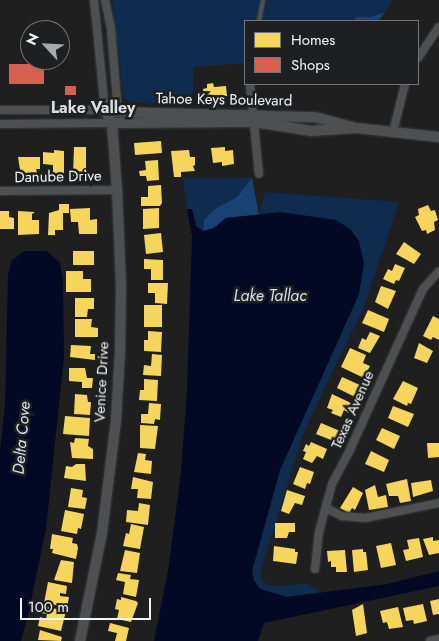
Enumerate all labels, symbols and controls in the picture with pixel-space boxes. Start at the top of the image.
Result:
north arrow [20,20,70,70]
legend [244,20,419,85]
text: Homes [291,29,335,51]
text: N [21,30,44,48]
text: Shops [291,54,330,76]
street label: Tahoe Keys Boulevard [156,90,292,110]
district label: Lake Valley [51,98,135,118]
street label: Danube Drive [14,167,102,187]
water label: Lake Tallac [233,286,307,306]
street label: Venice Drive [91,341,113,423]
street label: Texas Avenue [328,368,378,452]
water label: Delta Cove [9,401,35,475]
scale bar [22,588,154,620]
text: 100 m [28,596,69,618]

